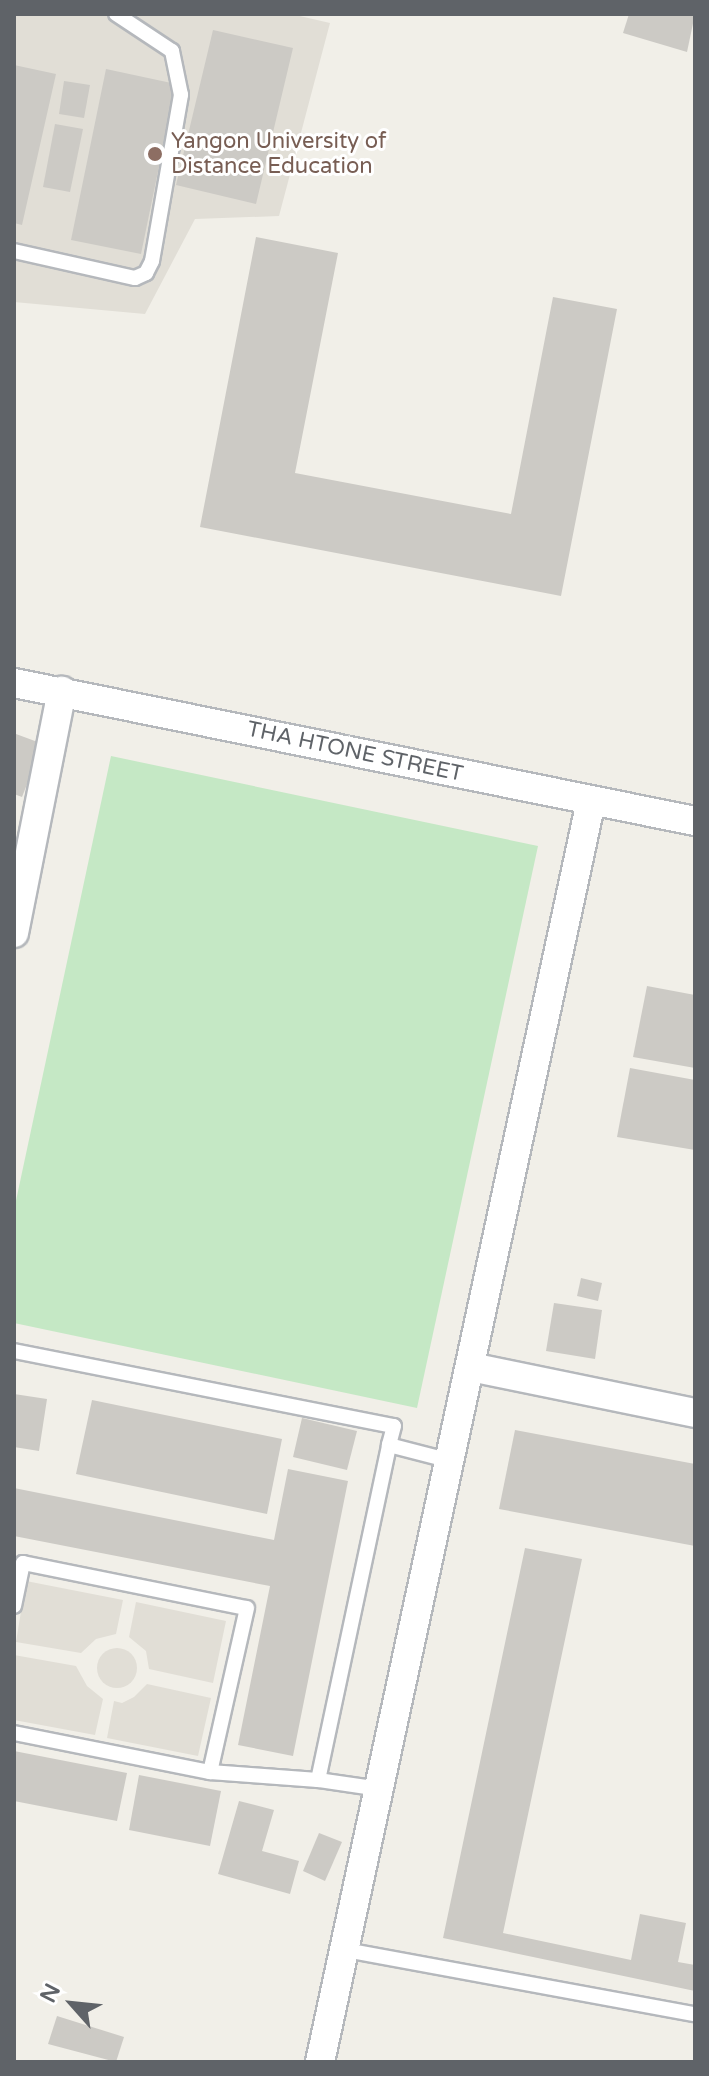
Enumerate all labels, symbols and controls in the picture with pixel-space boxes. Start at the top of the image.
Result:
place label: Yangon University of Distance Education [171,128,386,180]
marker: Yangon University of Distance Education [146,145,164,163]
street label: THA HTONE STREET [245,716,465,788]
north arrow [32,1964,112,2044]
text: N [35,1979,66,2007]

